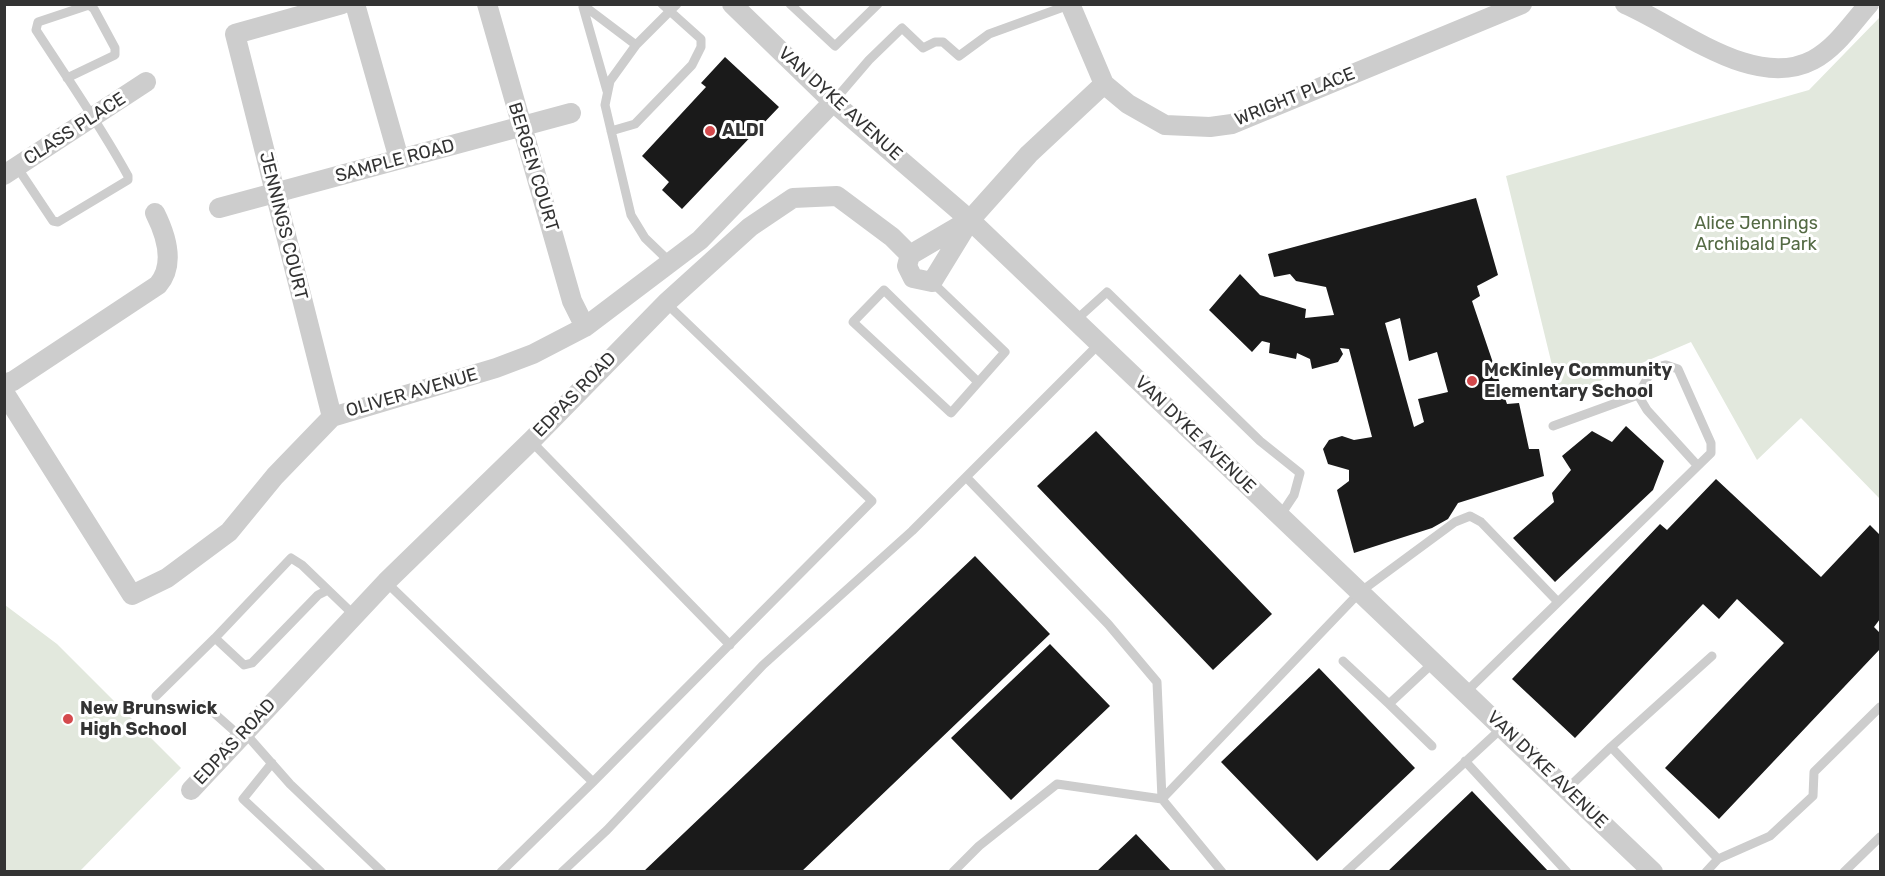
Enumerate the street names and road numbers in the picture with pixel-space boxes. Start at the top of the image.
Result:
street label: VAN DYKE AVENUE [774,43,906,165]
street label: WRIGHT PLACE [1232,63,1358,131]
street label: CLASS PLACE [20,88,130,170]
street label: BERGEN COURT [503,100,563,234]
street label: SAMPLE ROAD [333,135,457,187]
street label: JENNINGS COURT [254,150,312,302]
street label: EDPAS ROAD [529,348,621,442]
street label: OLIVER AVENUE [344,364,480,422]
street label: VAN DYKE AVENUE [1130,372,1260,498]
street label: EDPAS ROAD [190,694,280,790]
street label: VAN DYKE AVENUE [1482,707,1612,833]

